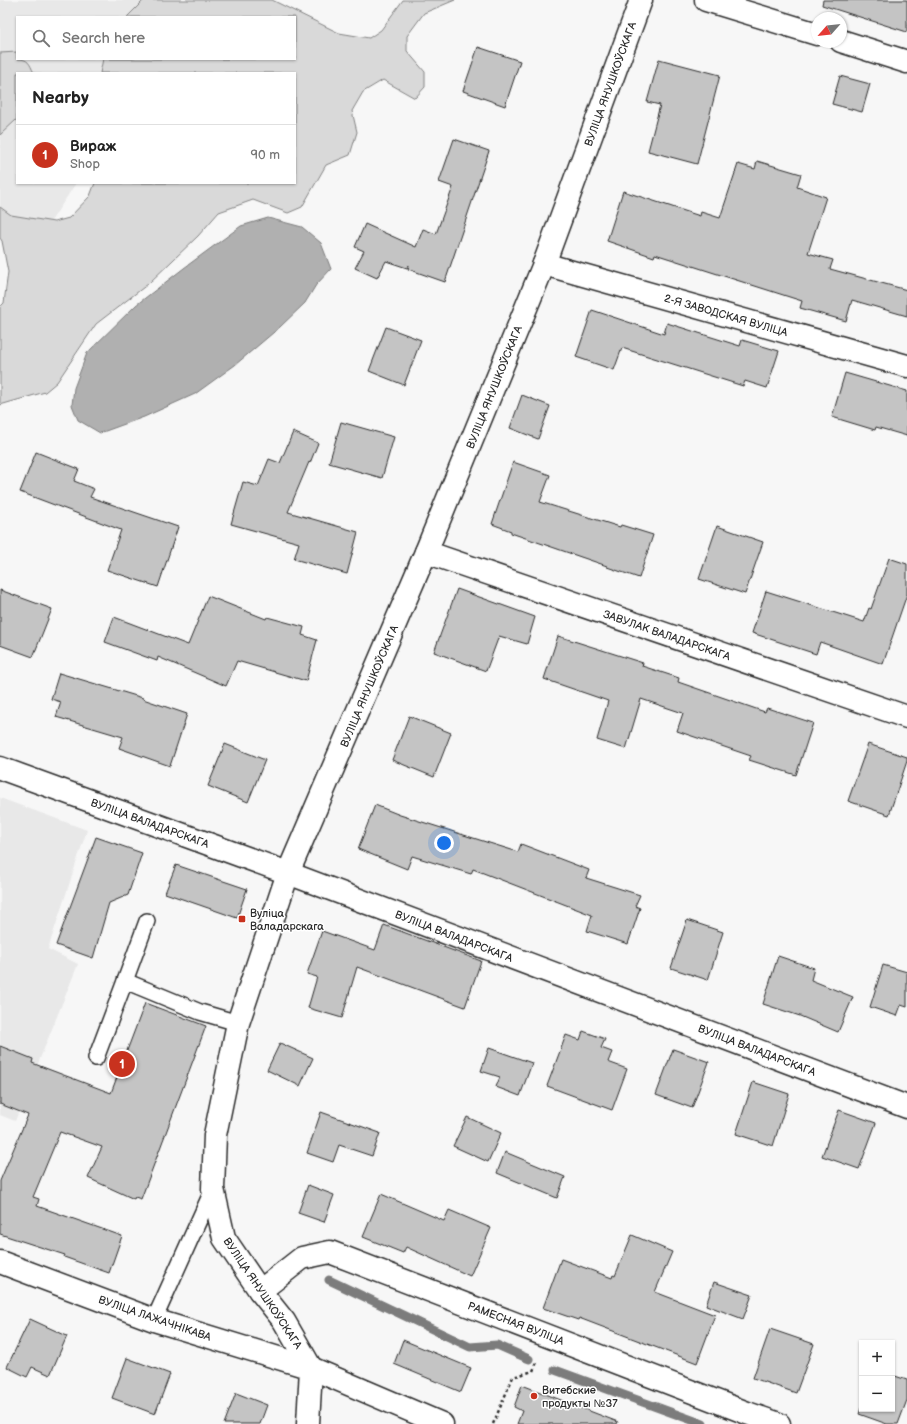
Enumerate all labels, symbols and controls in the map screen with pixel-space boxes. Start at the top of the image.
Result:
north arrow [811,12,847,48]
search box [16,16,296,60]
street label: ВУЛІЦА ЯНУШКОЎСКАГА [582,20,639,148]
icon: search [30,27,52,49]
text: Search here [62,29,145,48]
text: Nearby [32,88,89,108]
text: Вираж [70,137,116,156]
text: 1 [42,147,48,163]
text: 90 m [251,147,280,163]
text: Shop [70,156,100,172]
street label: 2-Я ЗАВОДСКАЯ ВУЛІЦА [663,292,789,339]
street label: ВУЛІЦА ЯНУШКОЎСКАГА [464,324,525,451]
street label: ЗАВУЛАК ВАЛАДАРСКАГА [602,608,732,663]
street label: ВУЛІЦА ЯНУШКОЎСКАГА [338,623,401,749]
street label: ВУЛІЦА ВАЛАДАРСКАГА [89,796,211,851]
your location [434,833,454,853]
place label: Вуліца Валадарскага [250,907,324,933]
street label: ВУЛІЦА ВАЛАДАРСКАГА [393,908,515,965]
marker: Вуліца Валадарскага [237,914,247,924]
street label: ВУЛІЦА ВАЛАДАРСКАГА [696,1022,818,1079]
pin: 1 [109,1049,135,1079]
street label: ВУЛІЦА ЯНУШКОЎСКАГА [220,1235,305,1352]
street label: ВУЛІЦА ЛАЖАЧНІКАВА [97,1293,213,1344]
street label: РАМЕСНАЯ ВУЛІЦА [466,1299,566,1348]
map controls [859,1340,895,1412]
button: + [859,1340,895,1376]
button: − [859,1376,895,1412]
place label: Витебские продукты №37 [542,1384,618,1410]
marker: Витебские продукты №37 [529,1391,539,1401]

